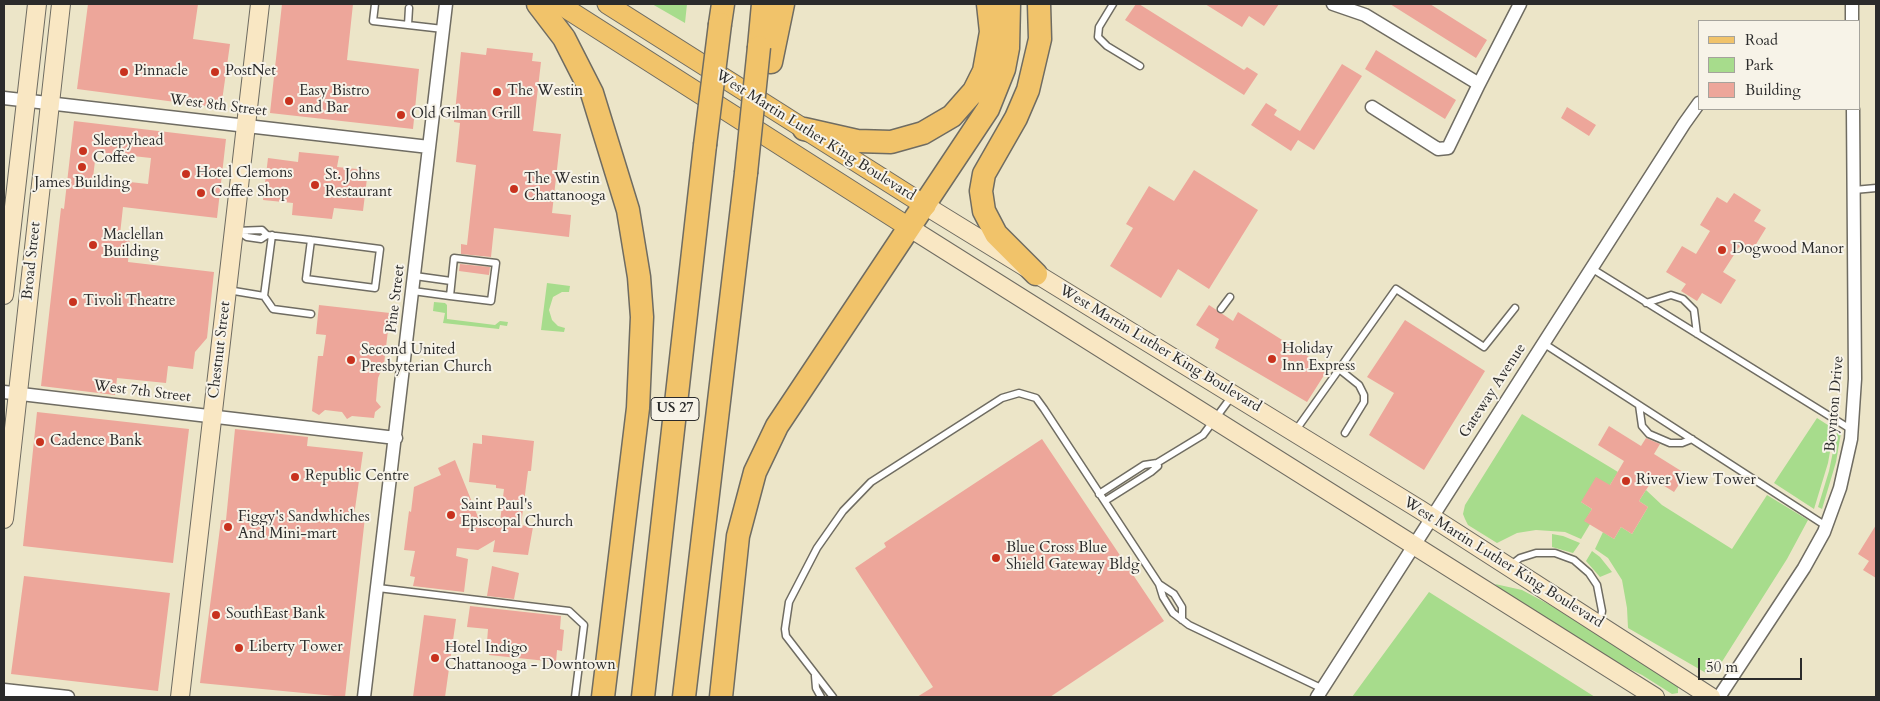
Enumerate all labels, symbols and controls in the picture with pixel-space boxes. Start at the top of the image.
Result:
legend [1698,20,1860,110]
text: Road [1745,30,1778,50]
text: Park [1745,55,1774,75]
place label: Pinnacle [134,63,188,81]
place label: PostNet [225,63,276,81]
marker: Pinnacle [118,66,130,78]
marker: PostNet [209,66,221,78]
street label: West Martin Luther King Boulevard [712,67,918,205]
text: Building [1745,80,1801,100]
place label: Easy Bistro and Bar [299,83,369,118]
place label: The Westin [507,83,583,101]
marker: The Westin [491,86,503,98]
street label: West 8th Street [168,91,268,121]
marker: Easy Bistro and Bar [283,95,295,107]
place label: Old Gilman Grill [411,106,521,124]
marker: Old Gilman Grill [395,109,407,121]
place label: Sleepyhead Coffee [93,133,163,168]
marker: Sleepyhead Coffee [77,145,89,157]
marker: James Building [76,161,88,173]
place label: Hotel Clemons [196,165,292,183]
place label: St. Johns Restaurant [325,167,392,202]
marker: Hotel Clemons [180,168,192,180]
place label: The Westin Chattanooga [524,171,606,206]
place label: James Building [34,175,130,193]
marker: St. Johns Restaurant [309,179,321,191]
marker: The Westin Chattanooga [508,183,520,195]
place label: Coffee Shop [211,184,289,202]
marker: Coffee Shop [195,187,207,199]
street label: Broad Street [19,221,45,301]
place label: Maclellan Building [103,227,164,262]
marker: Maclellan Building [87,239,99,251]
place label: Dogwood Manor [1732,241,1844,259]
marker: Dogwood Manor [1716,244,1728,256]
street label: Pine Street [383,264,409,334]
street label: West Martin Luther King Boulevard [1056,281,1264,417]
place label: Tivoli Theatre [83,293,176,311]
marker: Tivoli Theatre [67,296,79,308]
street label: Chestnut Street [205,300,235,400]
street label: Gateway Avenue [1456,340,1530,442]
place label: Holiday Inn Express [1282,341,1355,376]
place label: Second United Presbyterian Church [361,342,492,377]
marker: Holiday Inn Express [1266,353,1278,365]
marker: Second United Presbyterian Church [345,354,357,366]
street label: Boynton Drive [1822,355,1848,453]
street label: West 7th Street [92,377,192,407]
road number: US 27 [651,398,699,420]
place label: Cadence Bank [50,433,142,451]
marker: Cadence Bank [34,436,46,448]
place label: Republic Centre [305,468,409,486]
marker: Republic Centre [289,471,301,483]
place label: River View Tower [1636,472,1756,490]
marker: River View Tower [1620,475,1632,487]
street label: West Martin Luther King Boulevard [1400,494,1606,632]
place label: Saint Paul's Episcopal Church [461,497,573,532]
place label: Figgy's Sandwhiches And Mini-mart [238,509,370,544]
marker: Saint Paul's Episcopal Church [445,509,457,521]
marker: Figgy's Sandwhiches And Mini-mart [222,521,234,533]
place label: Blue Cross Blue Shield Gateway Bldg [1006,540,1139,575]
marker: Blue Cross Blue Shield Gateway Bldg [990,552,1002,564]
place label: SouthEast Bank [226,606,326,624]
marker: SouthEast Bank [210,609,222,621]
place label: Liberty Tower [249,639,343,657]
place label: Hotel Indigo Chattanooga - Downtown [445,640,616,675]
marker: Liberty Tower [233,642,245,654]
scale bar [1700,648,1804,680]
marker: Hotel Indigo Chattanooga - Downtown [429,652,441,664]
text: 50 m [1706,657,1738,677]

